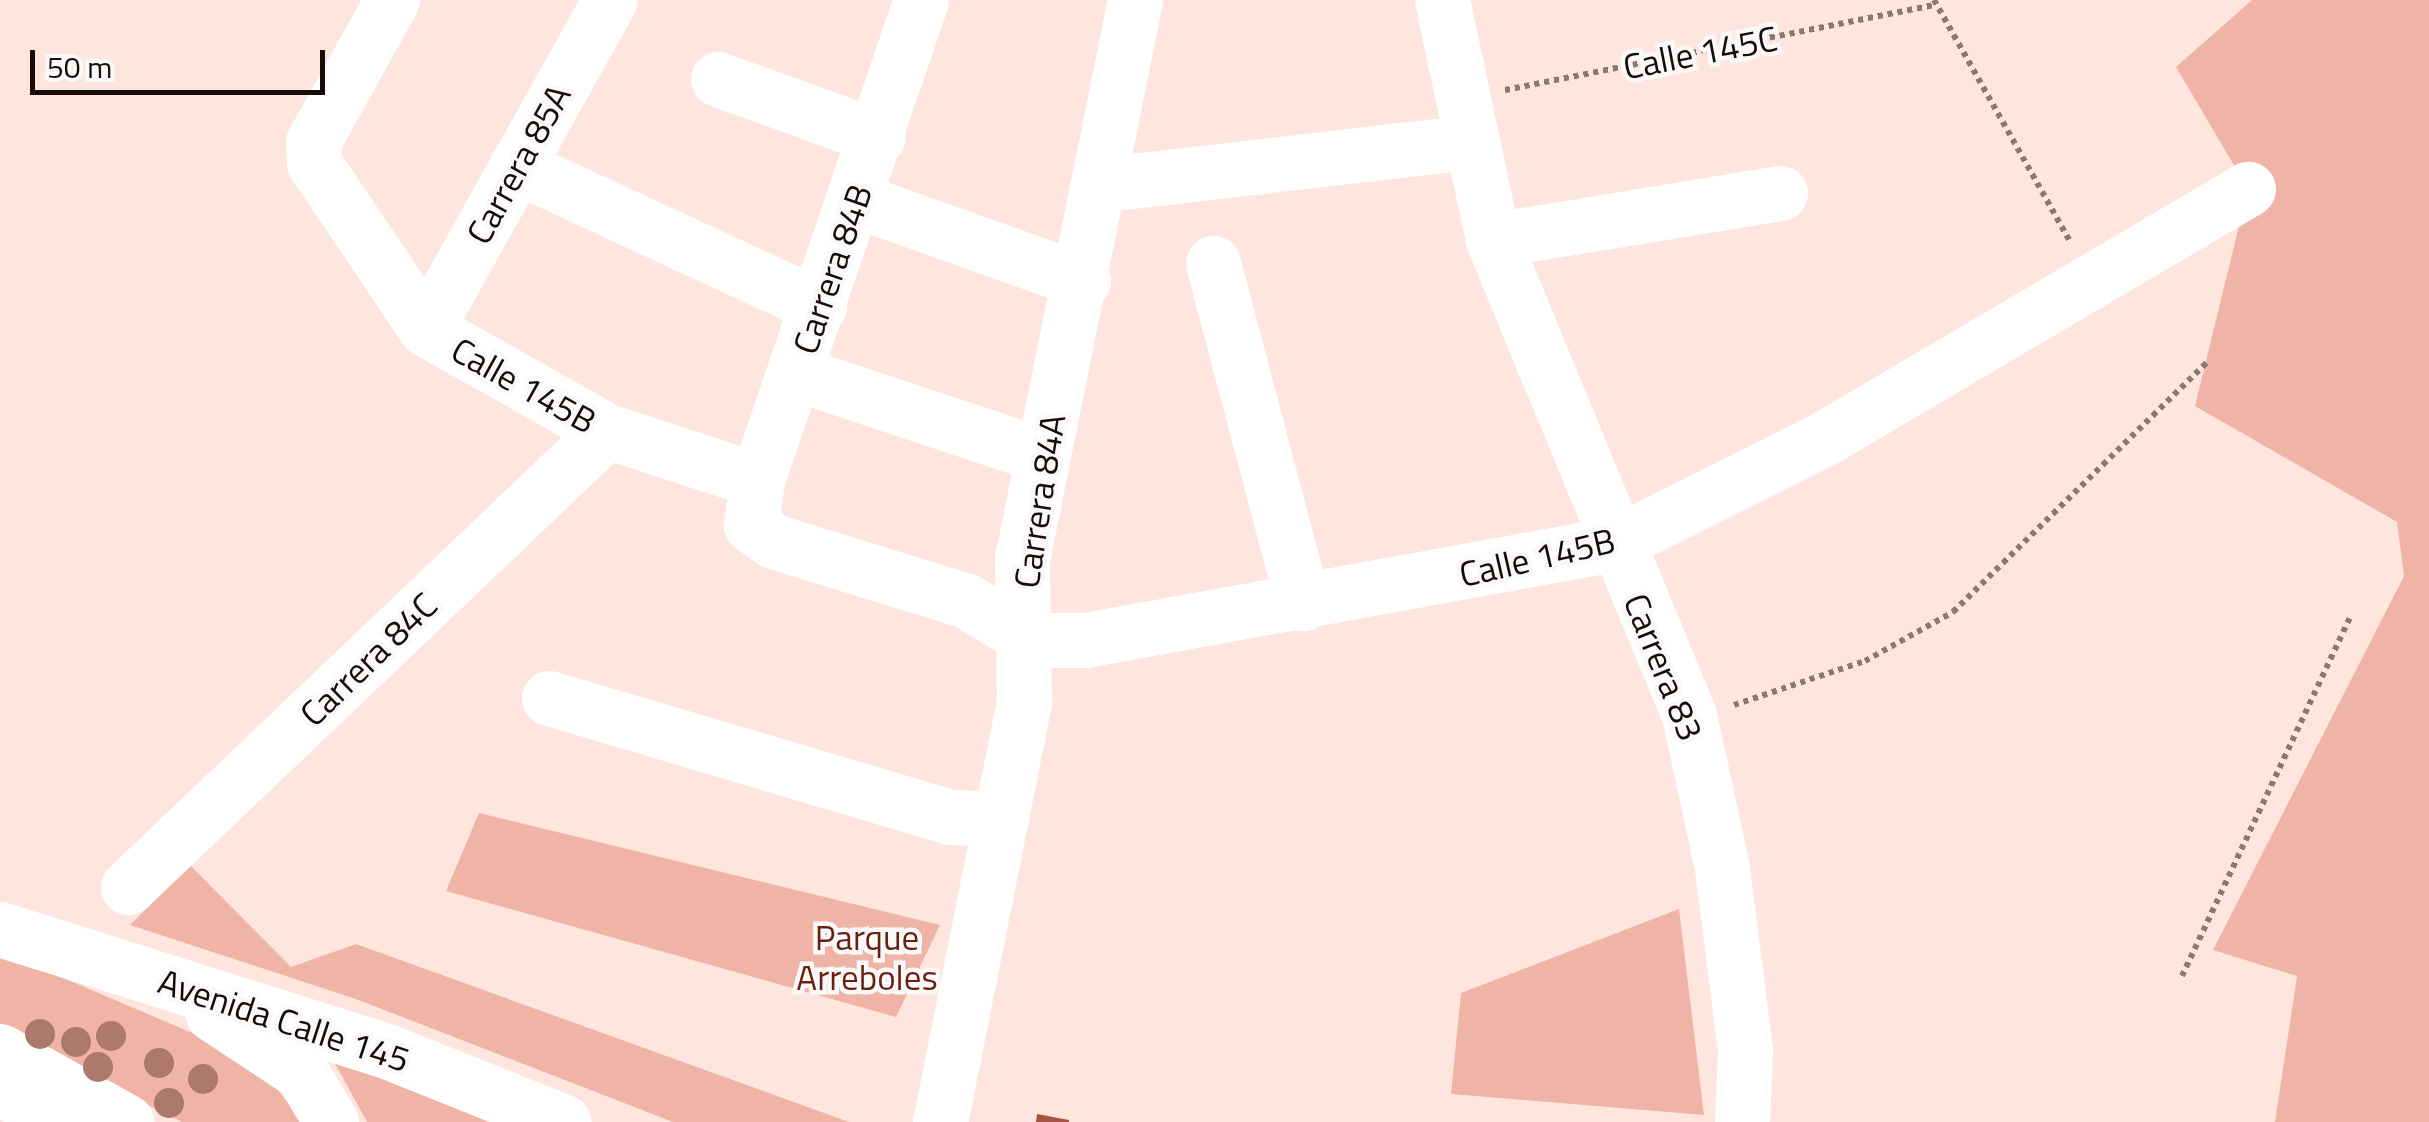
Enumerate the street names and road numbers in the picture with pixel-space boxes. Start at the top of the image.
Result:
street label: Calle 145C [1619,17,1781,87]
street label: Carrera 85A [457,77,579,251]
street label: Carrera 84B [783,179,881,359]
street label: Calle 145B [445,328,603,442]
street label: Carrera 84A [1005,411,1073,591]
street label: Calle 145B [1455,519,1619,595]
street label: Carrera 84C [291,584,445,734]
street label: Carrera 83 [1616,587,1712,747]
street label: Avenida Calle 145 [153,960,415,1080]

